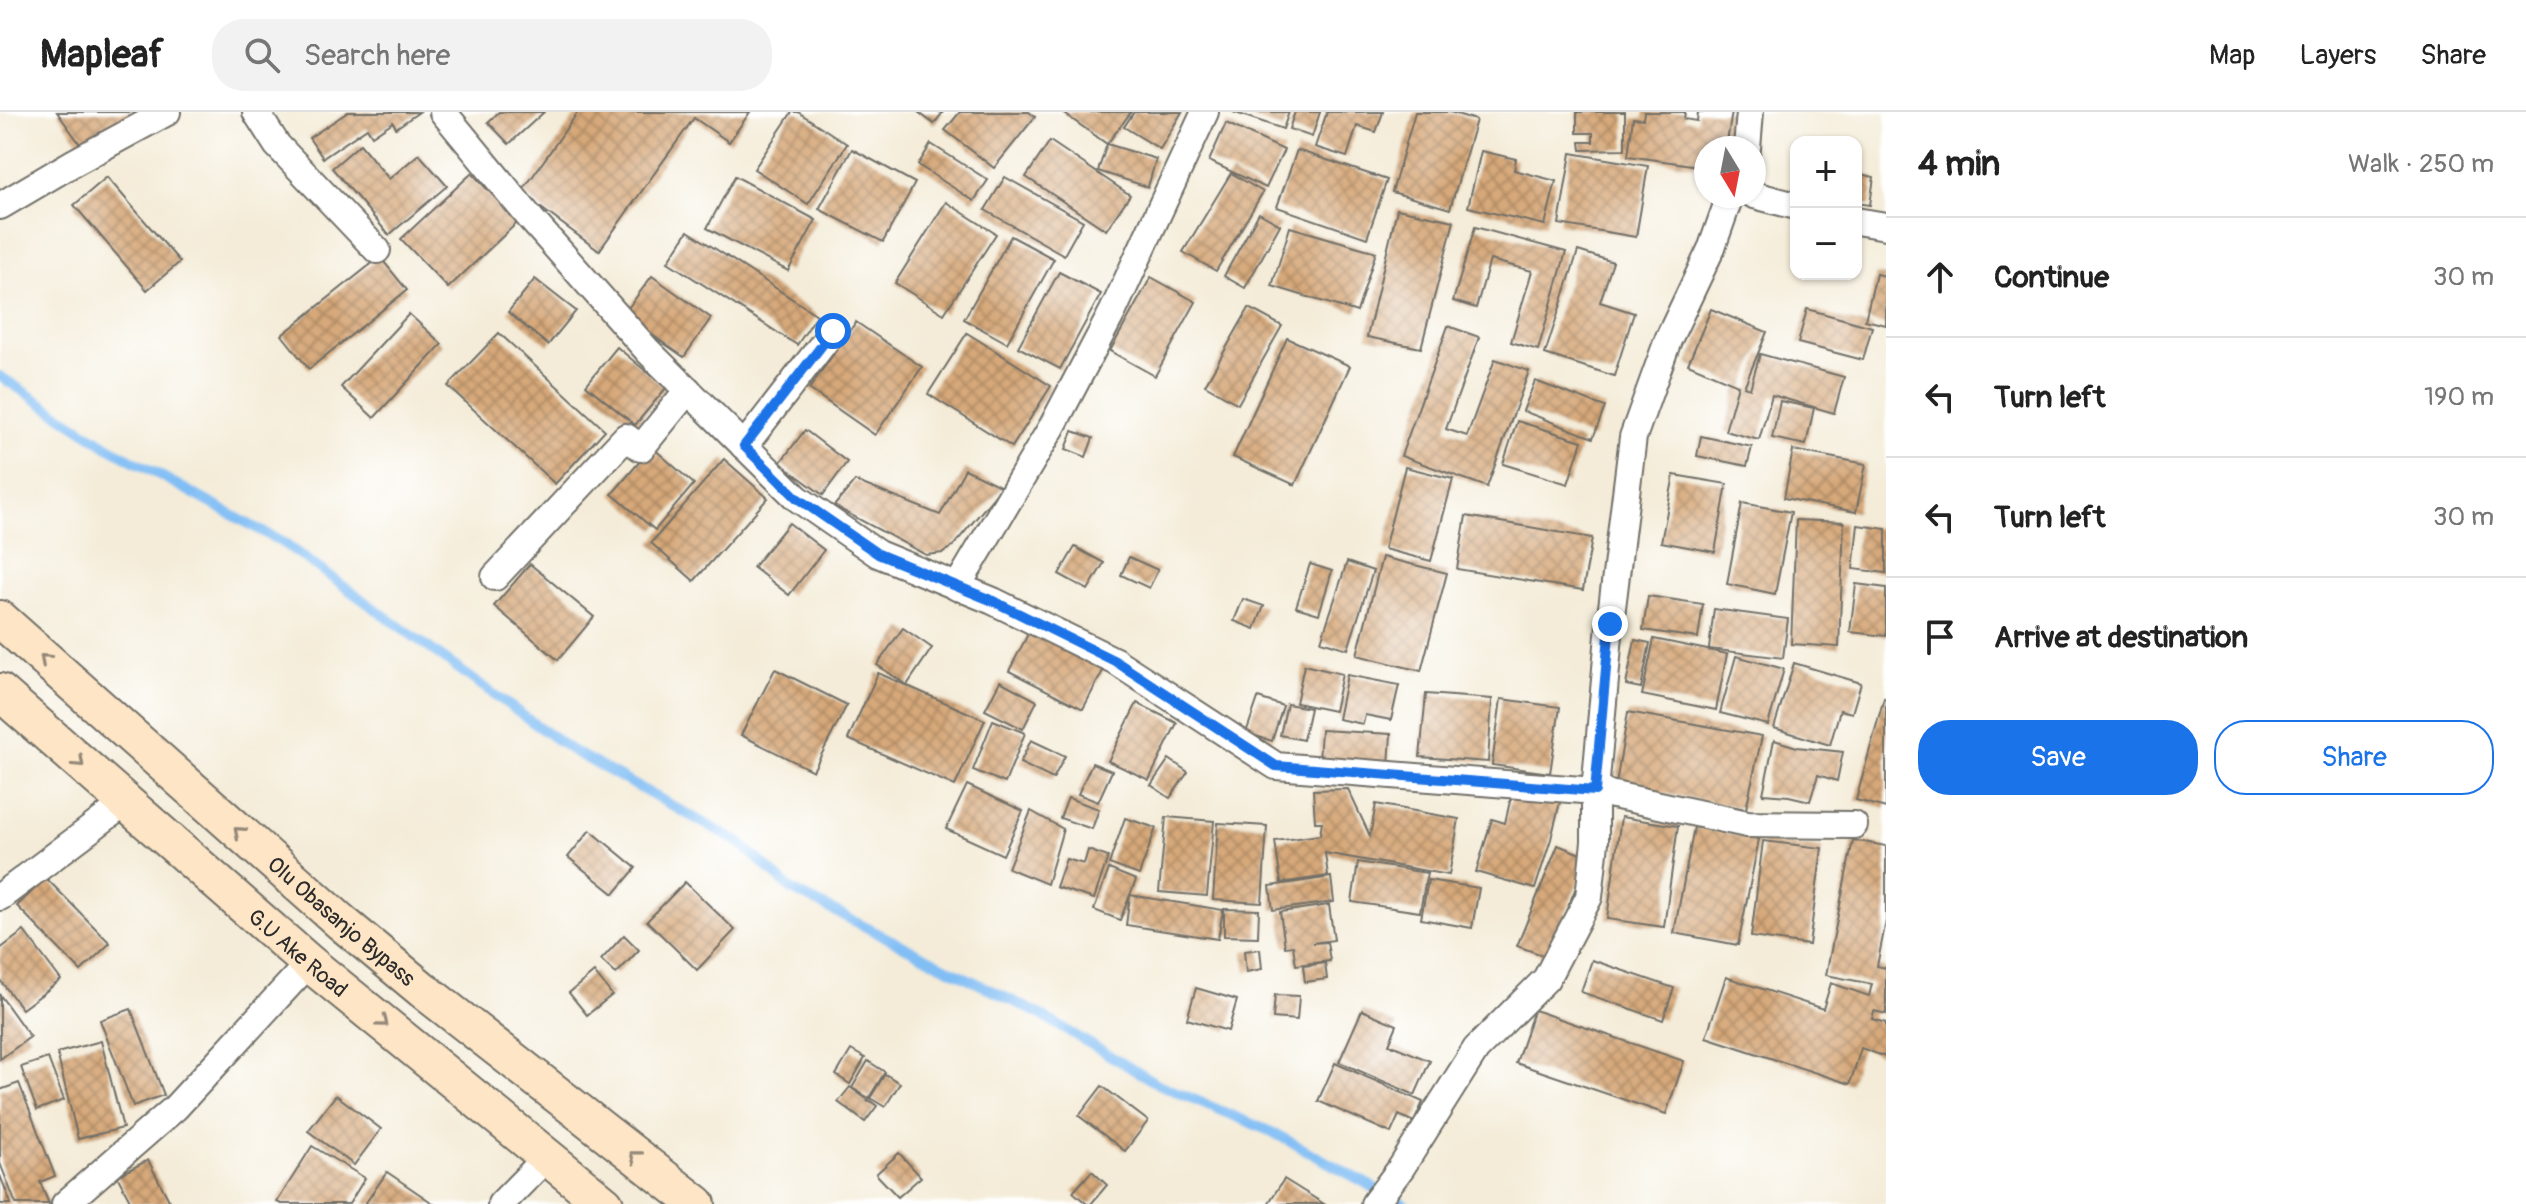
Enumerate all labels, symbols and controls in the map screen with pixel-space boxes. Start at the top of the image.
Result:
search box [212,19,772,91]
text: Mapleaf [40,31,164,79]
icon: search [240,33,284,77]
text: Search here [304,37,450,74]
text: Map [2209,38,2255,73]
text: Layers [2299,38,2376,73]
text: Share [2420,38,2486,73]
north arrow [1694,136,1766,208]
map controls [1790,136,1862,280]
button: + [1790,136,1862,208]
text: 4 min [1918,143,2000,186]
text: Walk · 250 m [2348,148,2494,180]
button: − [1790,208,1862,280]
icon: ahead [1918,255,1962,299]
text: Continue [1994,259,2109,296]
text: 30 m [2433,261,2494,293]
route start [815,313,851,349]
icon: left [1918,375,1962,419]
text: Turn left [1994,379,2105,416]
text: 190 m [2424,381,2494,413]
icon: left [1918,495,1962,539]
text: Turn left [1994,499,2105,536]
text: 30 m [2433,501,2494,533]
route end [1592,606,1628,642]
icon: arrive [1918,615,1962,659]
text: Arrive at destination [1994,619,2248,656]
one-way arrow [39,655,54,669]
button: Save [1918,720,2198,795]
button: Share [2214,720,2494,795]
one-way arrow [70,753,85,767]
one-way arrow [233,827,248,842]
street label: Olu Obasanjo Bypass [261,850,421,993]
street label: G.U Ake Road [242,903,353,1004]
one-way arrow [374,1013,389,1027]
one-way arrow [630,1151,644,1166]

